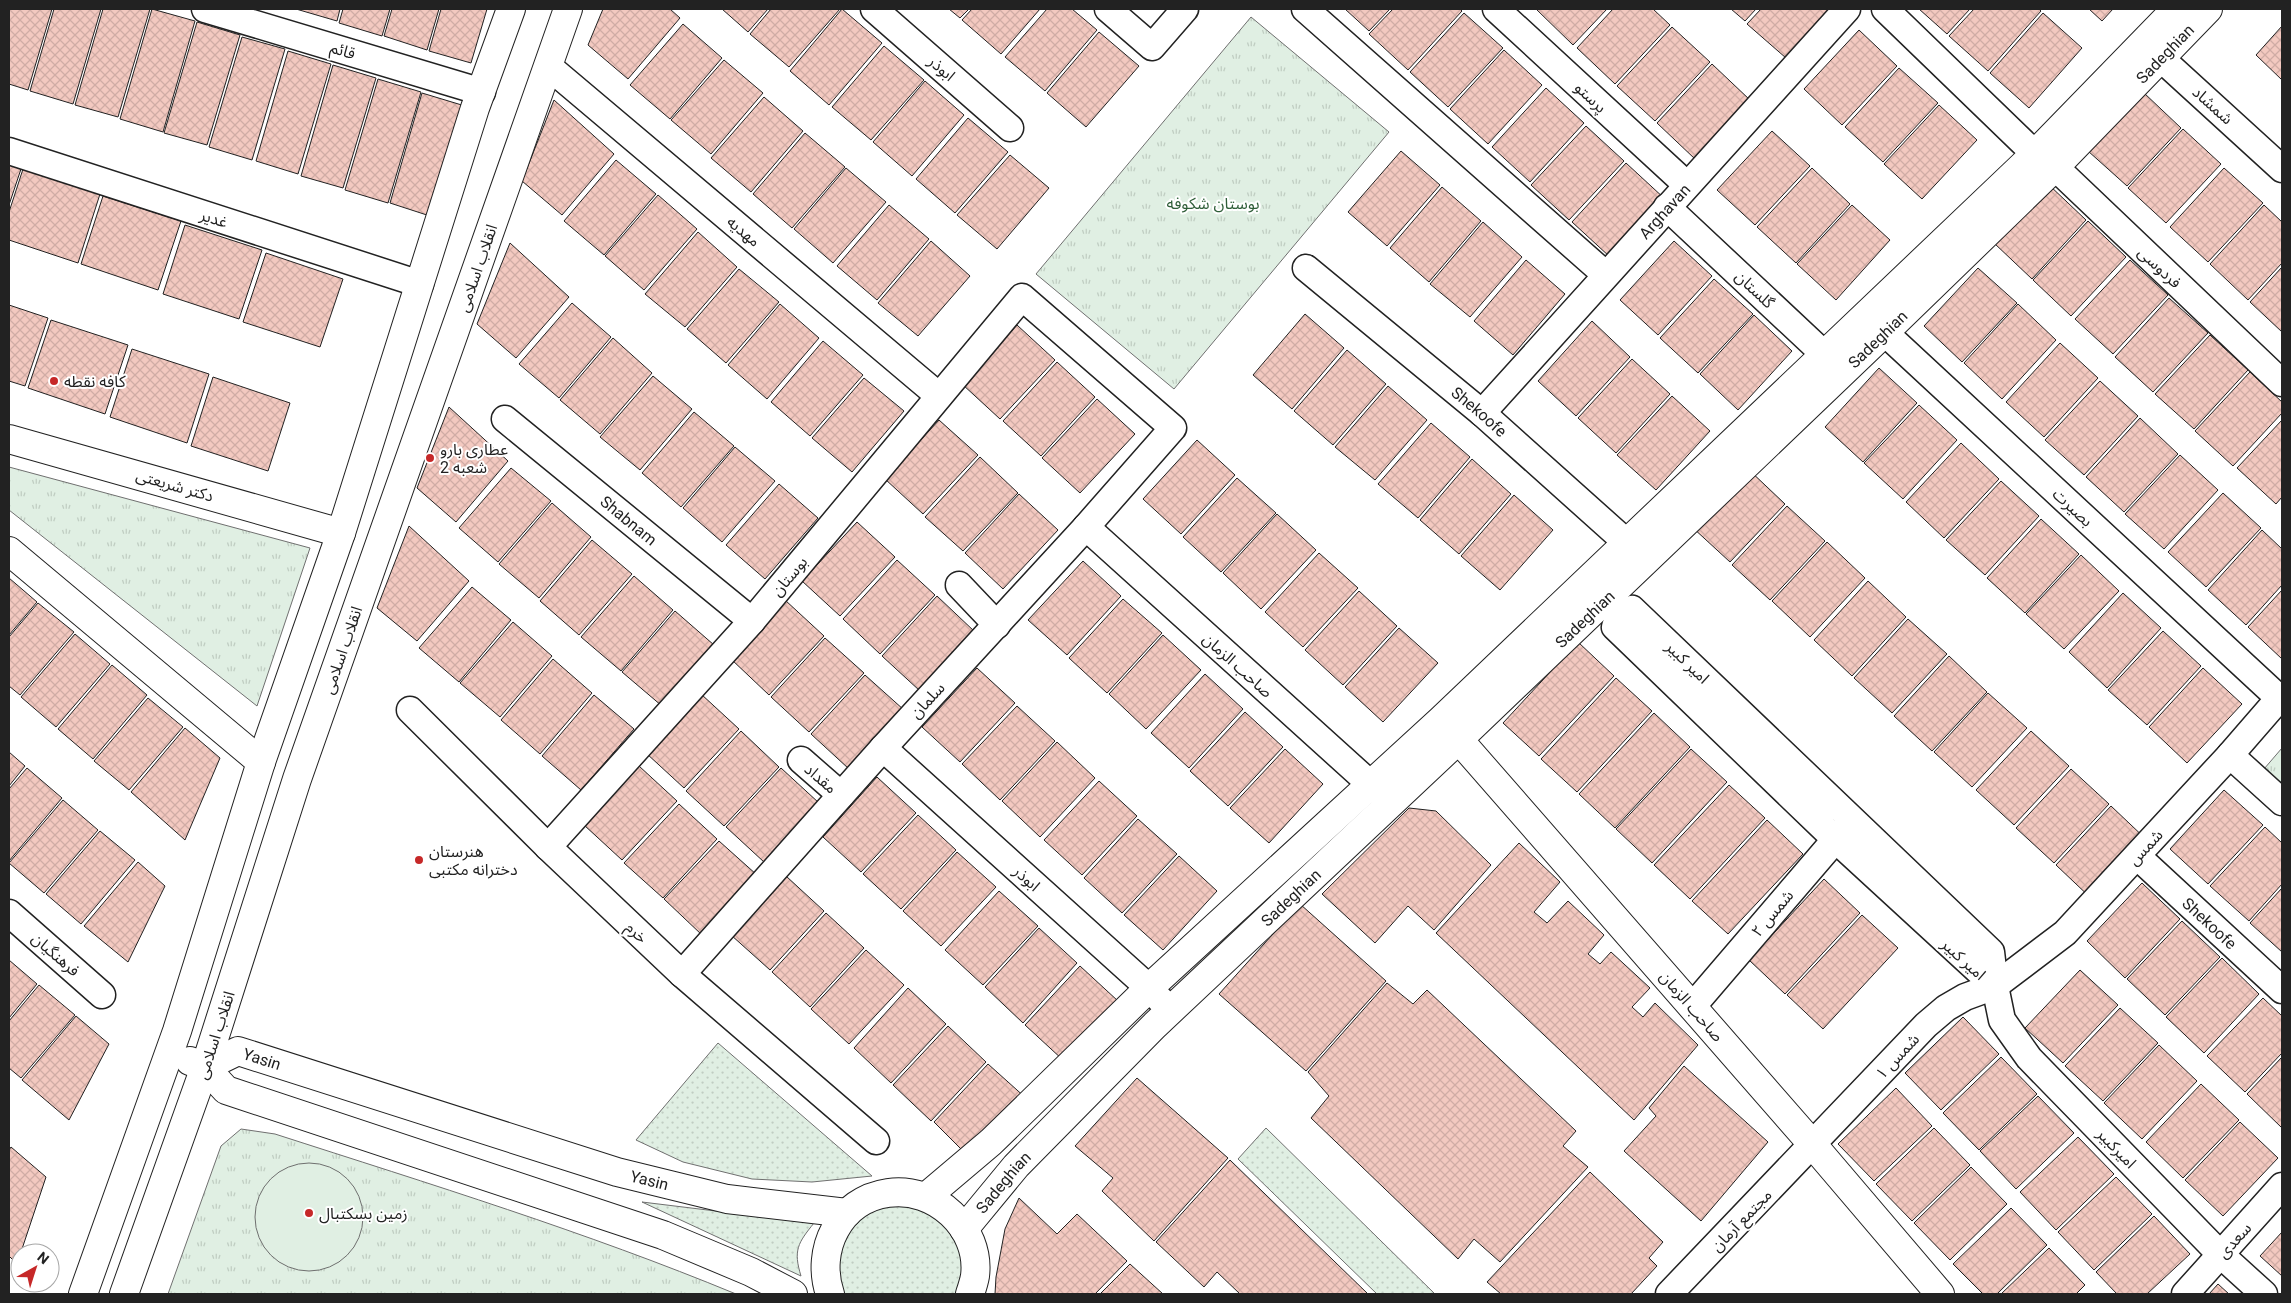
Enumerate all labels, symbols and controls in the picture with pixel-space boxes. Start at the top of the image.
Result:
street label: Sadeghian [2132,20,2198,87]
street label: قائم [327,38,358,66]
street label: ابوذر [924,51,959,85]
street label: پرستو [1570,78,1611,118]
street label: شمشاد [2189,82,2237,128]
street label: Arghavan [1635,180,1694,243]
park label: بوستان شکوفه [1166,194,1260,213]
street label: غدیر [197,205,230,232]
street label: مهدیه [723,212,764,251]
street label: انقلاب اسلامی [454,222,501,315]
street label: فردوسی [2134,243,2185,292]
street label: گلستان [1731,267,1778,312]
street label: Sadeghian [1844,307,1912,372]
place label: کافه نقطه [64,372,126,391]
marker: کافه نقطه [48,375,60,387]
street label: Shekoofe [1447,383,1511,441]
place label: عطاری بارو شعبه 2 [440,440,508,477]
marker: عطاری بارو شعبه 2 [424,452,436,464]
street label: دکتر شریعتی [134,465,216,506]
street label: بصیرت [2049,484,2097,531]
street label: Shabnam [596,492,661,549]
street label: بوستان [767,553,811,600]
street label: Sadeghian [1551,586,1619,652]
street label: انقلاب اسلامی [319,604,366,697]
street label: صاحب الزمان [1199,629,1277,702]
street label: امیر کبیر [1661,636,1713,688]
street label: سلمان [906,678,949,722]
street label: مقداد [801,759,841,797]
street label: شمس [2124,825,2167,869]
place label: هنرستان دخترانه مکتبی [429,842,518,879]
marker: هنرستان دخترانه مکتبی [413,854,425,866]
street label: ابوذر [1009,861,1044,895]
street label: Sadeghian [1257,865,1325,930]
street label: شمس ۲ [1747,886,1797,941]
street label: Shekoofe [2178,894,2240,953]
street label: خرم [620,918,652,949]
street label: فرهنگیان [28,928,84,980]
street label: امیر کبیر [1937,934,1990,984]
street label: صاحب الزمان [1656,967,1728,1046]
street label: انقلاب اسلامی [192,989,239,1082]
street label: شمس ۱ [1872,1030,1923,1083]
street label: Yasin [241,1044,283,1074]
street label: امیرکبیر [2092,1124,2140,1172]
street label: Sadeghian [972,1148,1035,1217]
street label: Yasin [628,1167,670,1194]
street label: مجتمع آرمان [1707,1185,1778,1258]
place label: زمین بسکتبال [319,1204,408,1224]
marker: زمین بسکتبال [303,1207,315,1219]
street label: سعدی [2213,1219,2255,1262]
north arrow [10,1243,60,1293]
text: N [34,1249,52,1267]

